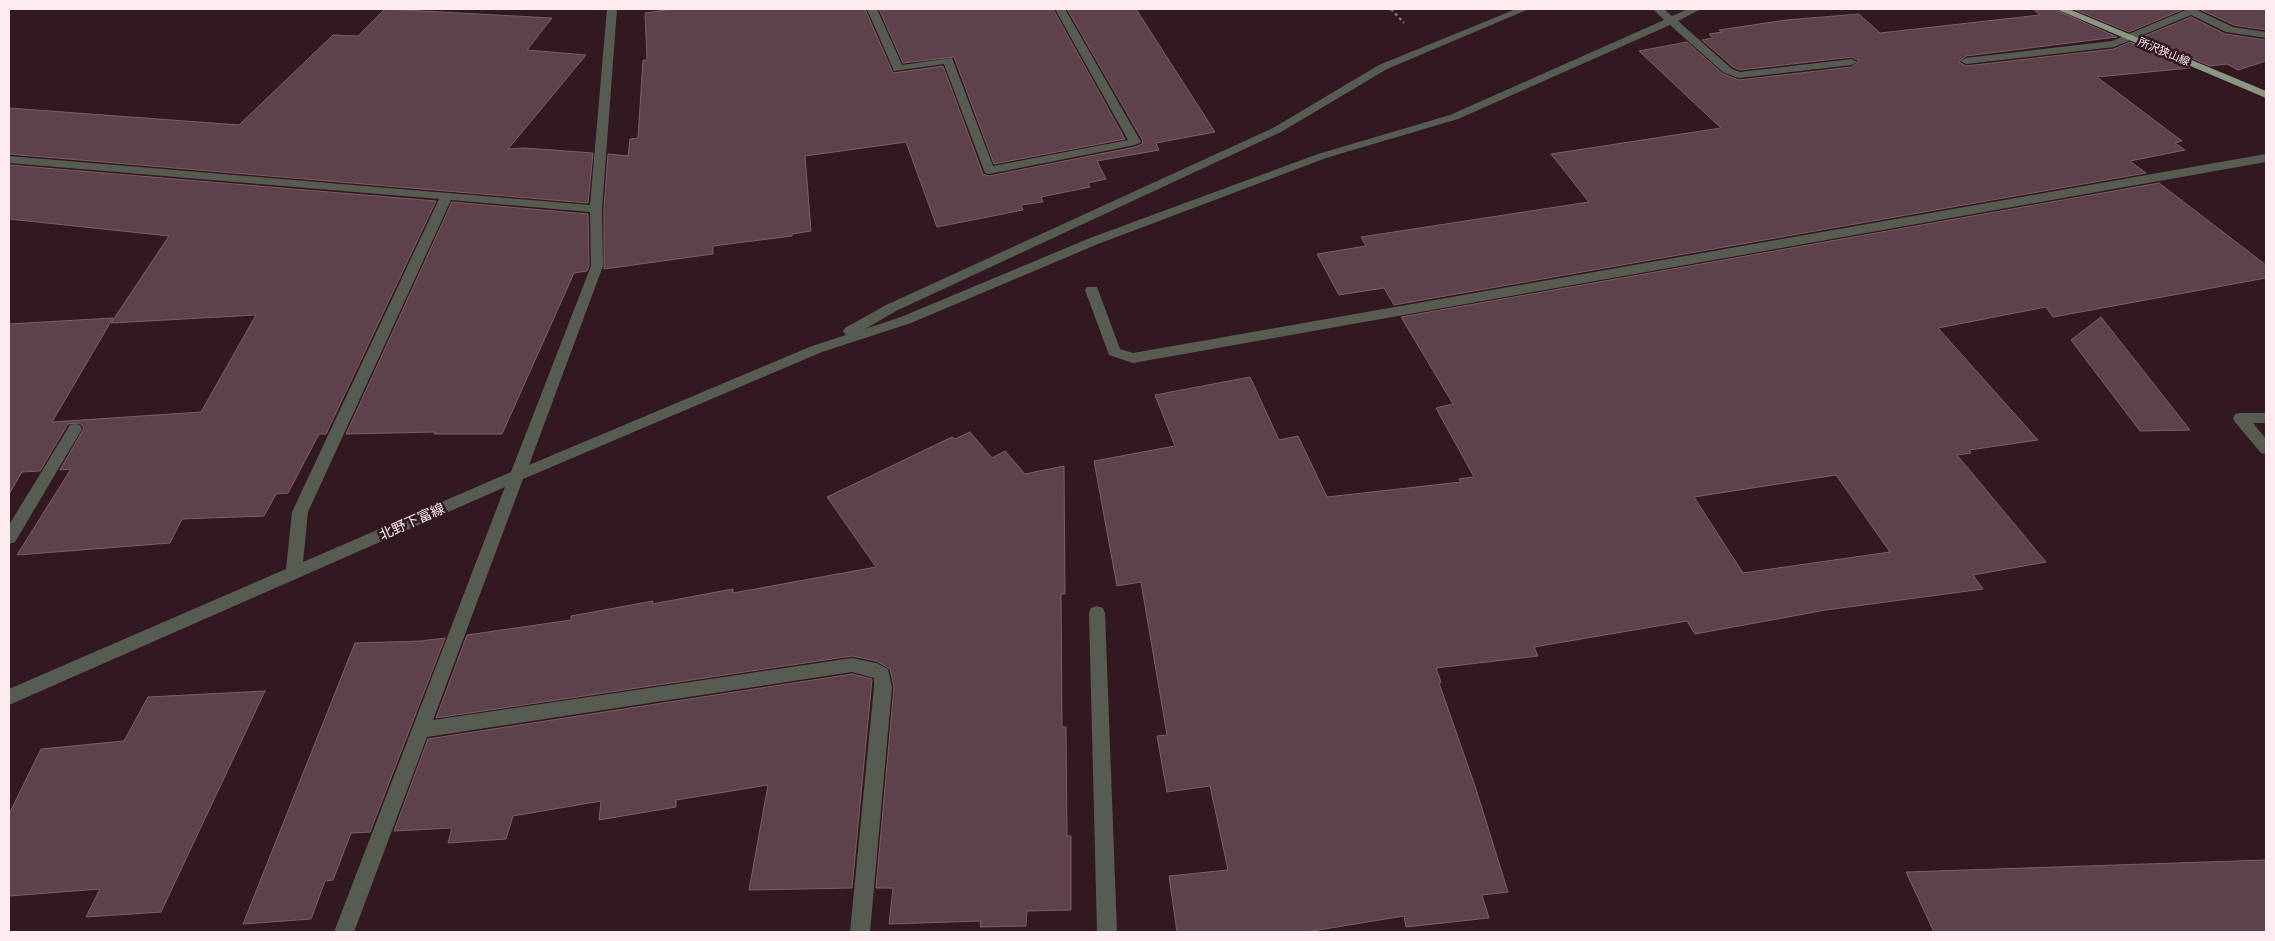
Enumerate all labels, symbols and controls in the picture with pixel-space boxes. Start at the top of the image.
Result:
street label: 所沢狭山線 [2136,35,2192,69]
street label: 北野下富線 [377,500,447,544]

